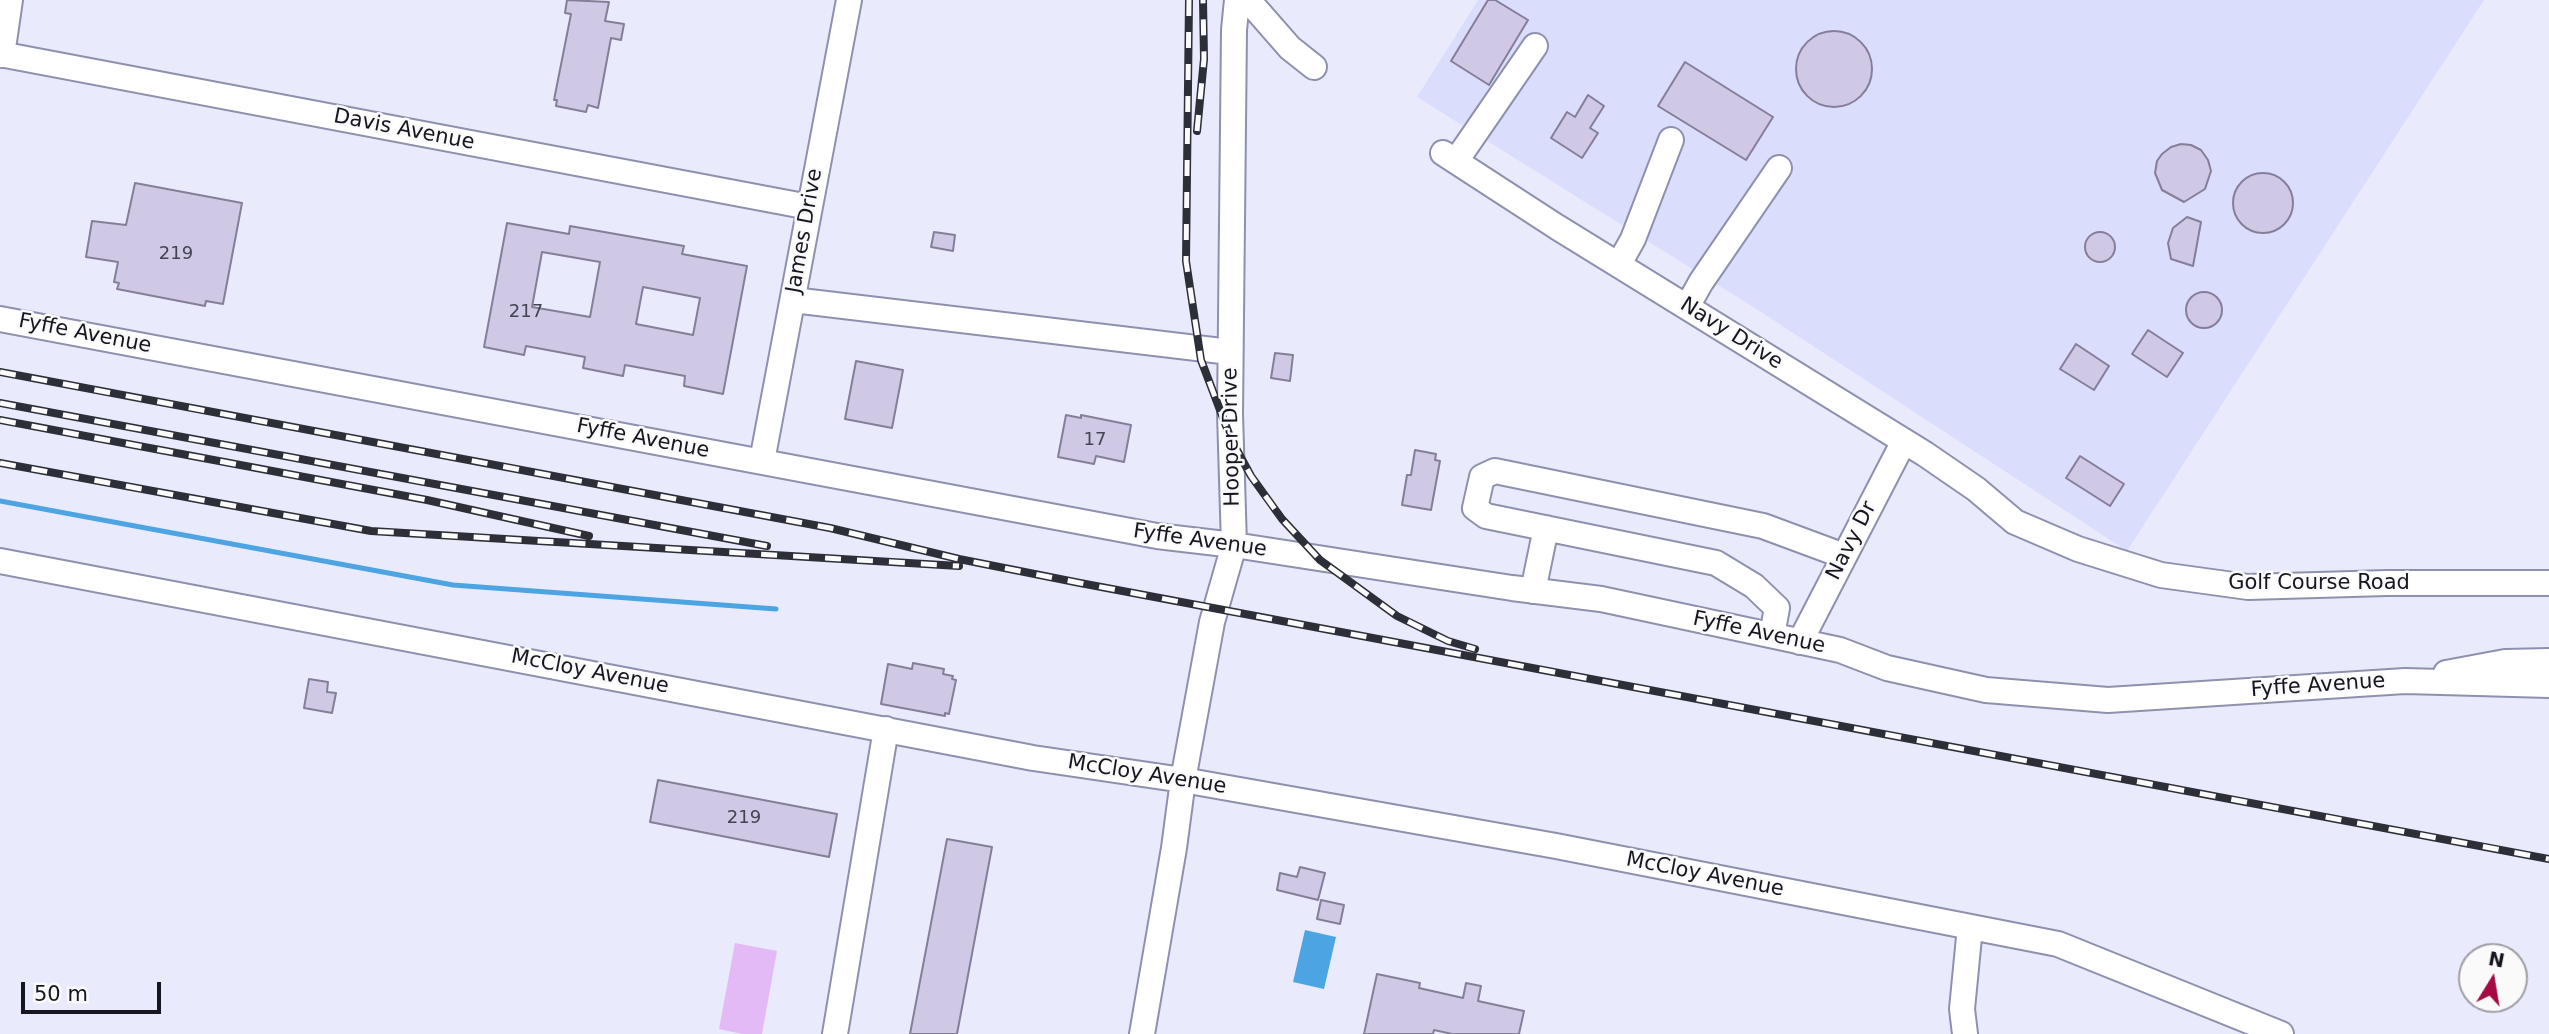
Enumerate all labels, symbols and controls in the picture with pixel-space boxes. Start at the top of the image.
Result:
street label: Davis Avenue [331,104,477,156]
street label: James Drive [782,167,828,295]
house number: 219 [159,243,193,265]
street label: Navy Drive [1675,293,1787,375]
house number: 217 [509,301,543,323]
street label: Fyffe Avenue [17,309,153,359]
street label: Hooper Drive [1218,367,1246,507]
street label: Fyffe Avenue [575,414,711,464]
house number: 17 [1084,429,1106,451]
street label: Navy Dr [1821,497,1883,585]
street label: Fyffe Avenue [1132,519,1268,563]
street label: Golf Course Road [2228,571,2410,597]
street label: Fyffe Avenue [1691,607,1827,659]
street label: McCloy Avenue [509,644,671,700]
street label: Fyffe Avenue [2250,669,2386,703]
street label: McCloy Avenue [1066,750,1228,800]
house number: 219 [727,807,761,829]
street label: McCloy Avenue [1624,847,1786,903]
north arrow [2458,943,2528,1013]
text: N [2487,947,2507,972]
scale bar [24,968,164,1012]
text: 50 m [34,982,88,1006]

